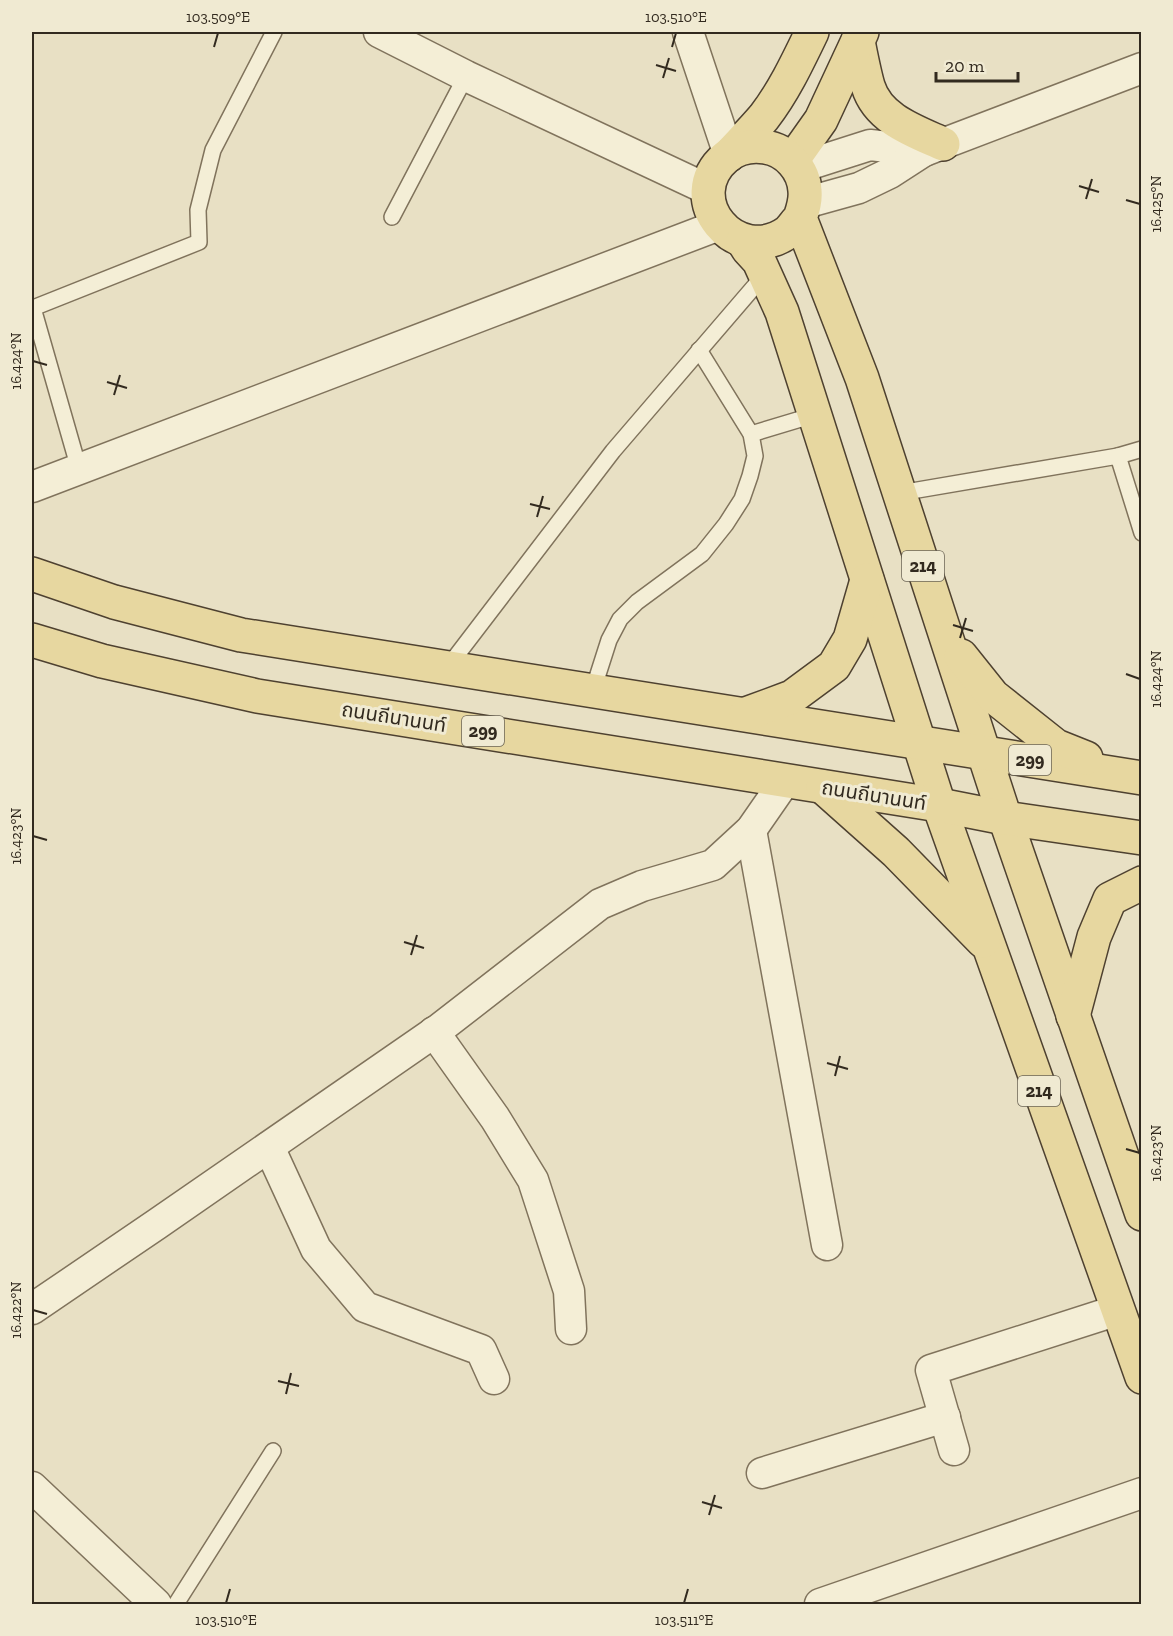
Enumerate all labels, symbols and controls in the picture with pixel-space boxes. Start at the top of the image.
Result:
text: 103.509°E [186,8,250,26]
text: 103.510°E [645,8,707,26]
scale bar [936,45,1018,83]
text: 20 m [945,55,985,77]
text: 16.425°N [1147,175,1165,233]
text: 16.424°N [7,332,25,390]
road number: 214 [902,551,944,581]
text: 16.424°N [1147,650,1165,708]
street label: ถนนถีนานนท์ [340,697,448,737]
road number: 299 [462,716,504,746]
road number: 299 [1009,745,1051,775]
street label: ถนนถีนานนท์ [820,775,928,815]
text: 16.423°N [7,808,25,864]
road number: 214 [1018,1076,1060,1106]
text: 16.423°N [1147,1125,1165,1181]
text: 16.422°N [7,1281,25,1339]
text: 103.510°E [195,1611,257,1629]
text: 103.511°E [655,1611,713,1629]

